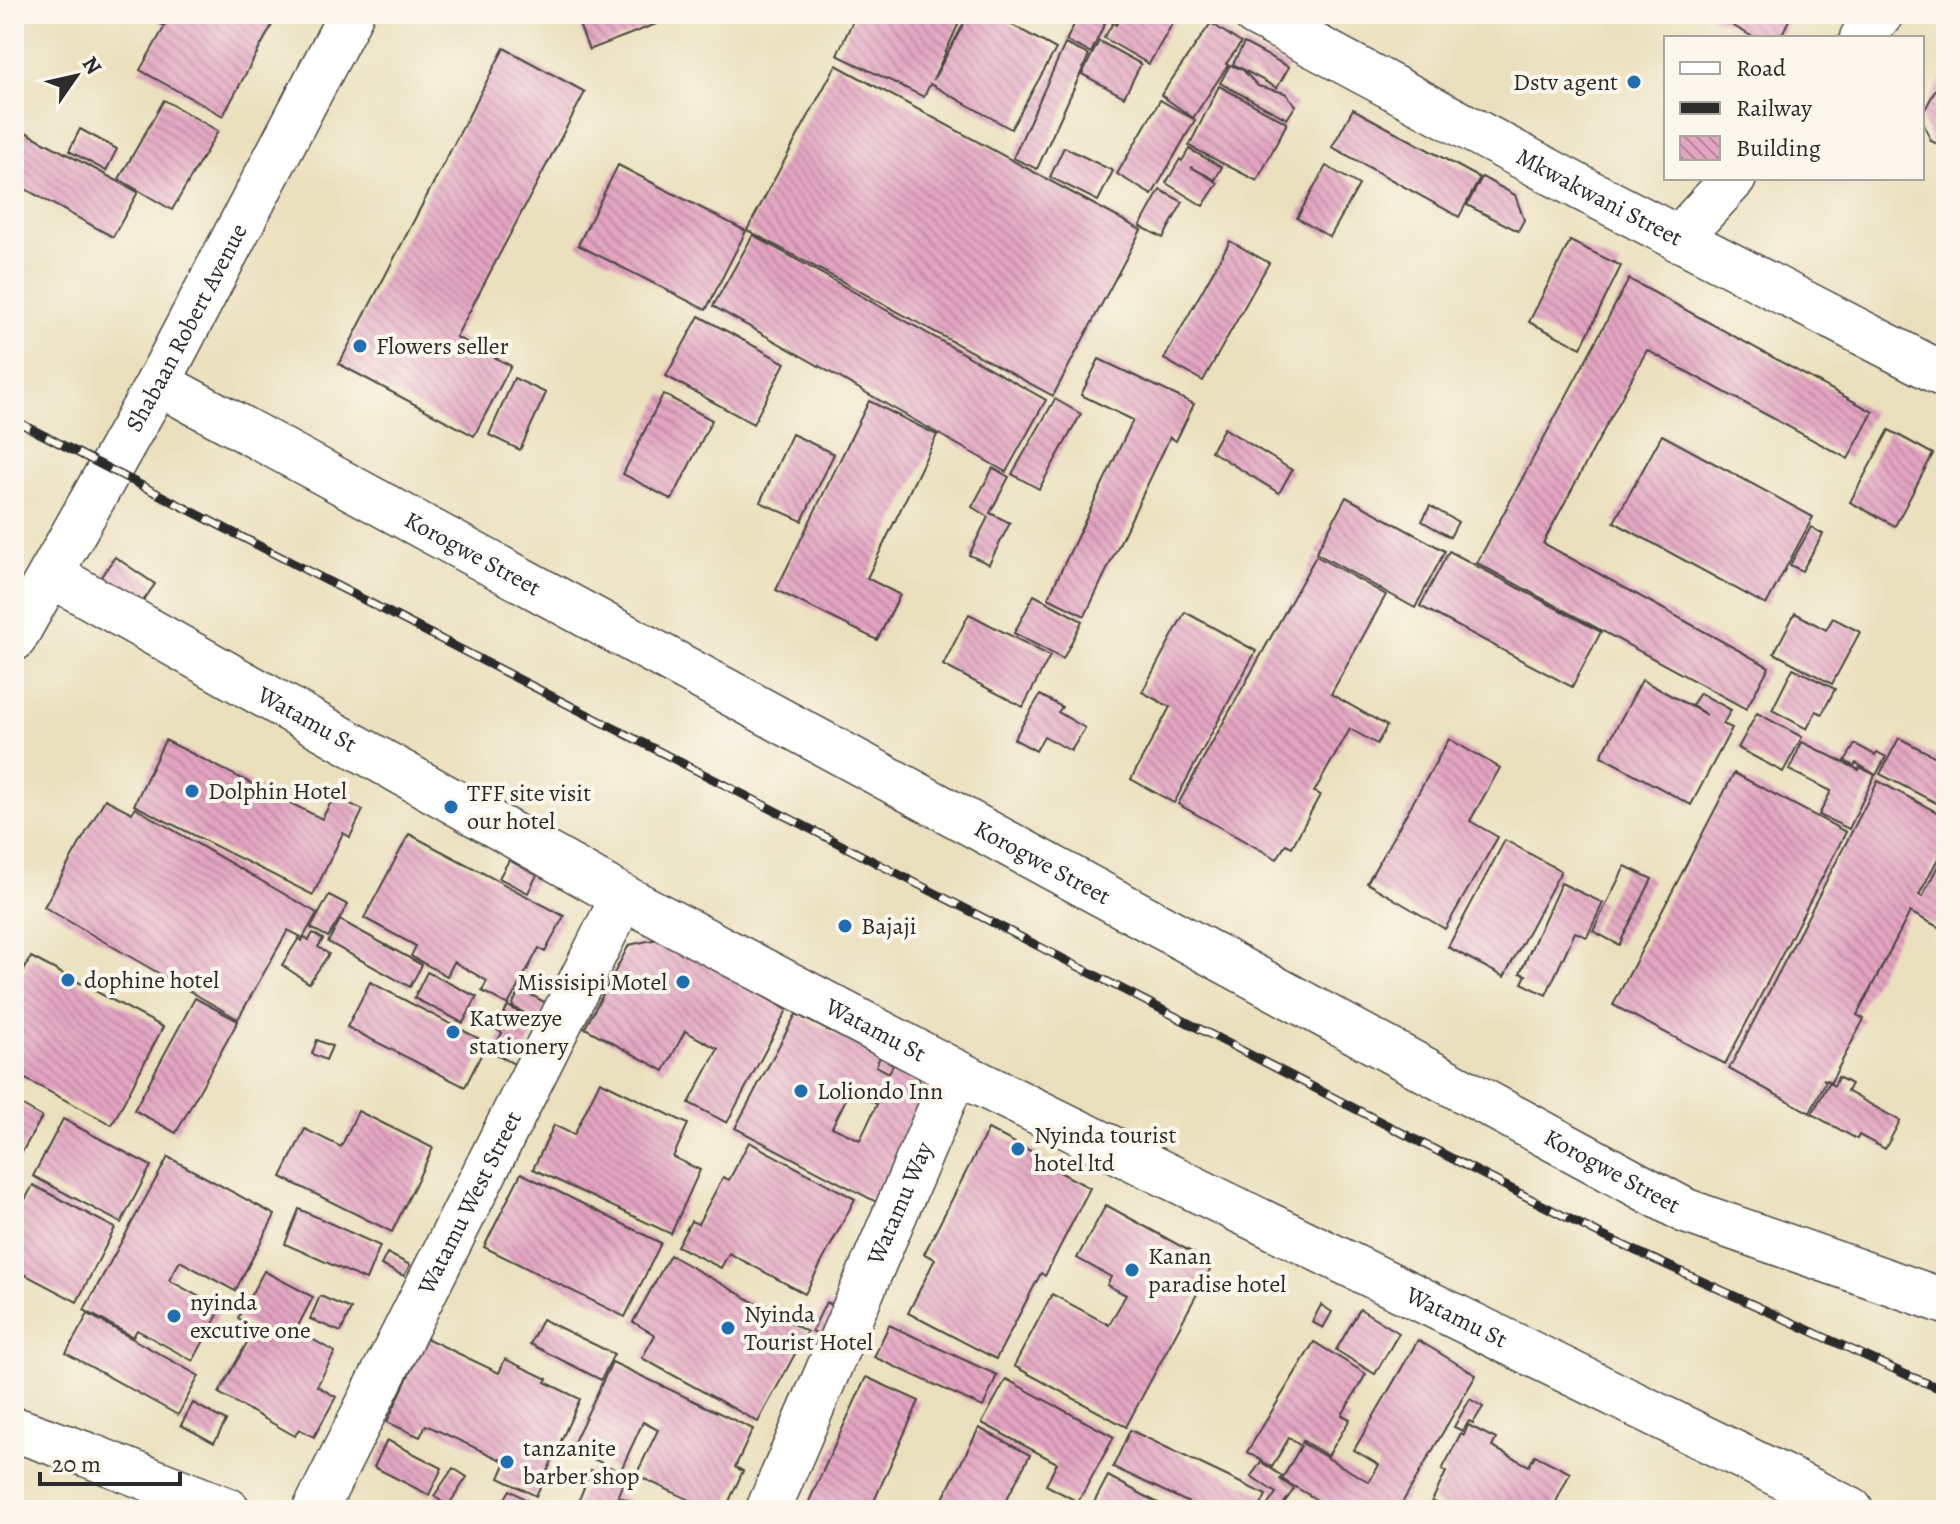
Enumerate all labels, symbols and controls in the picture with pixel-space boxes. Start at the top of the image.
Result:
north arrow [36,36,116,116]
legend [1664,36,1924,180]
text: N [75,50,109,80]
text: Road [1736,52,1786,84]
place label: Dstv agent [1513,66,1618,98]
marker: Dstv agent [1625,73,1643,91]
text: Railway [1736,92,1812,124]
text: Building [1736,132,1821,164]
street label: Mkwakwani Street [1511,140,1688,254]
street label: Shabaan Robert Avenue [118,218,255,437]
place label: Flowers seller [376,330,509,362]
marker: Flowers seller [351,337,369,355]
street label: Korogwe Street [399,504,547,603]
street label: Watamu St [251,678,363,760]
place label: Dolphin Hotel [208,775,347,807]
place label: TFF site visit our hotel [467,777,591,837]
marker: Dolphin Hotel [183,782,201,800]
marker: TFF site visit our hotel [442,798,460,816]
street label: Korogwe Street [969,812,1116,912]
place label: Bajaji [861,910,916,942]
marker: Bajaji [836,917,854,935]
place label: dophine hotel [84,964,219,996]
place label: Missisipi Motel [517,966,667,998]
marker: dophine hotel [59,971,77,989]
marker: Missisipi Motel [674,973,692,991]
street label: Watamu St [819,990,932,1069]
place label: Katwezye stationery [469,1002,569,1062]
marker: Katwezye stationery [444,1023,462,1041]
place label: Loliondo Inn [817,1075,943,1107]
marker: Loliondo Inn [792,1082,810,1100]
street label: Watamu West Street [410,1105,529,1301]
place label: Nyinda tourist hotel ltd [1034,1119,1176,1179]
street label: Korogwe Street [1538,1121,1686,1221]
street label: Watamu Way [859,1137,940,1270]
marker: Nyinda tourist hotel ltd [1009,1140,1027,1158]
place label: Kanan paradise hotel [1148,1240,1286,1300]
marker: Kanan paradise hotel [1123,1261,1141,1279]
street label: Watamu St [1400,1278,1513,1355]
place label: nyinda excutive one [190,1286,311,1346]
place label: Nyinda Tourist Hotel [744,1298,873,1358]
marker: nyinda excutive one [165,1307,183,1325]
marker: Nyinda Tourist Hotel [719,1319,737,1337]
place label: tanzanite barber shop [523,1432,640,1492]
scale bar [40,1436,180,1486]
text: 20 m [52,1448,101,1480]
marker: tanzanite barber shop [498,1453,516,1471]

